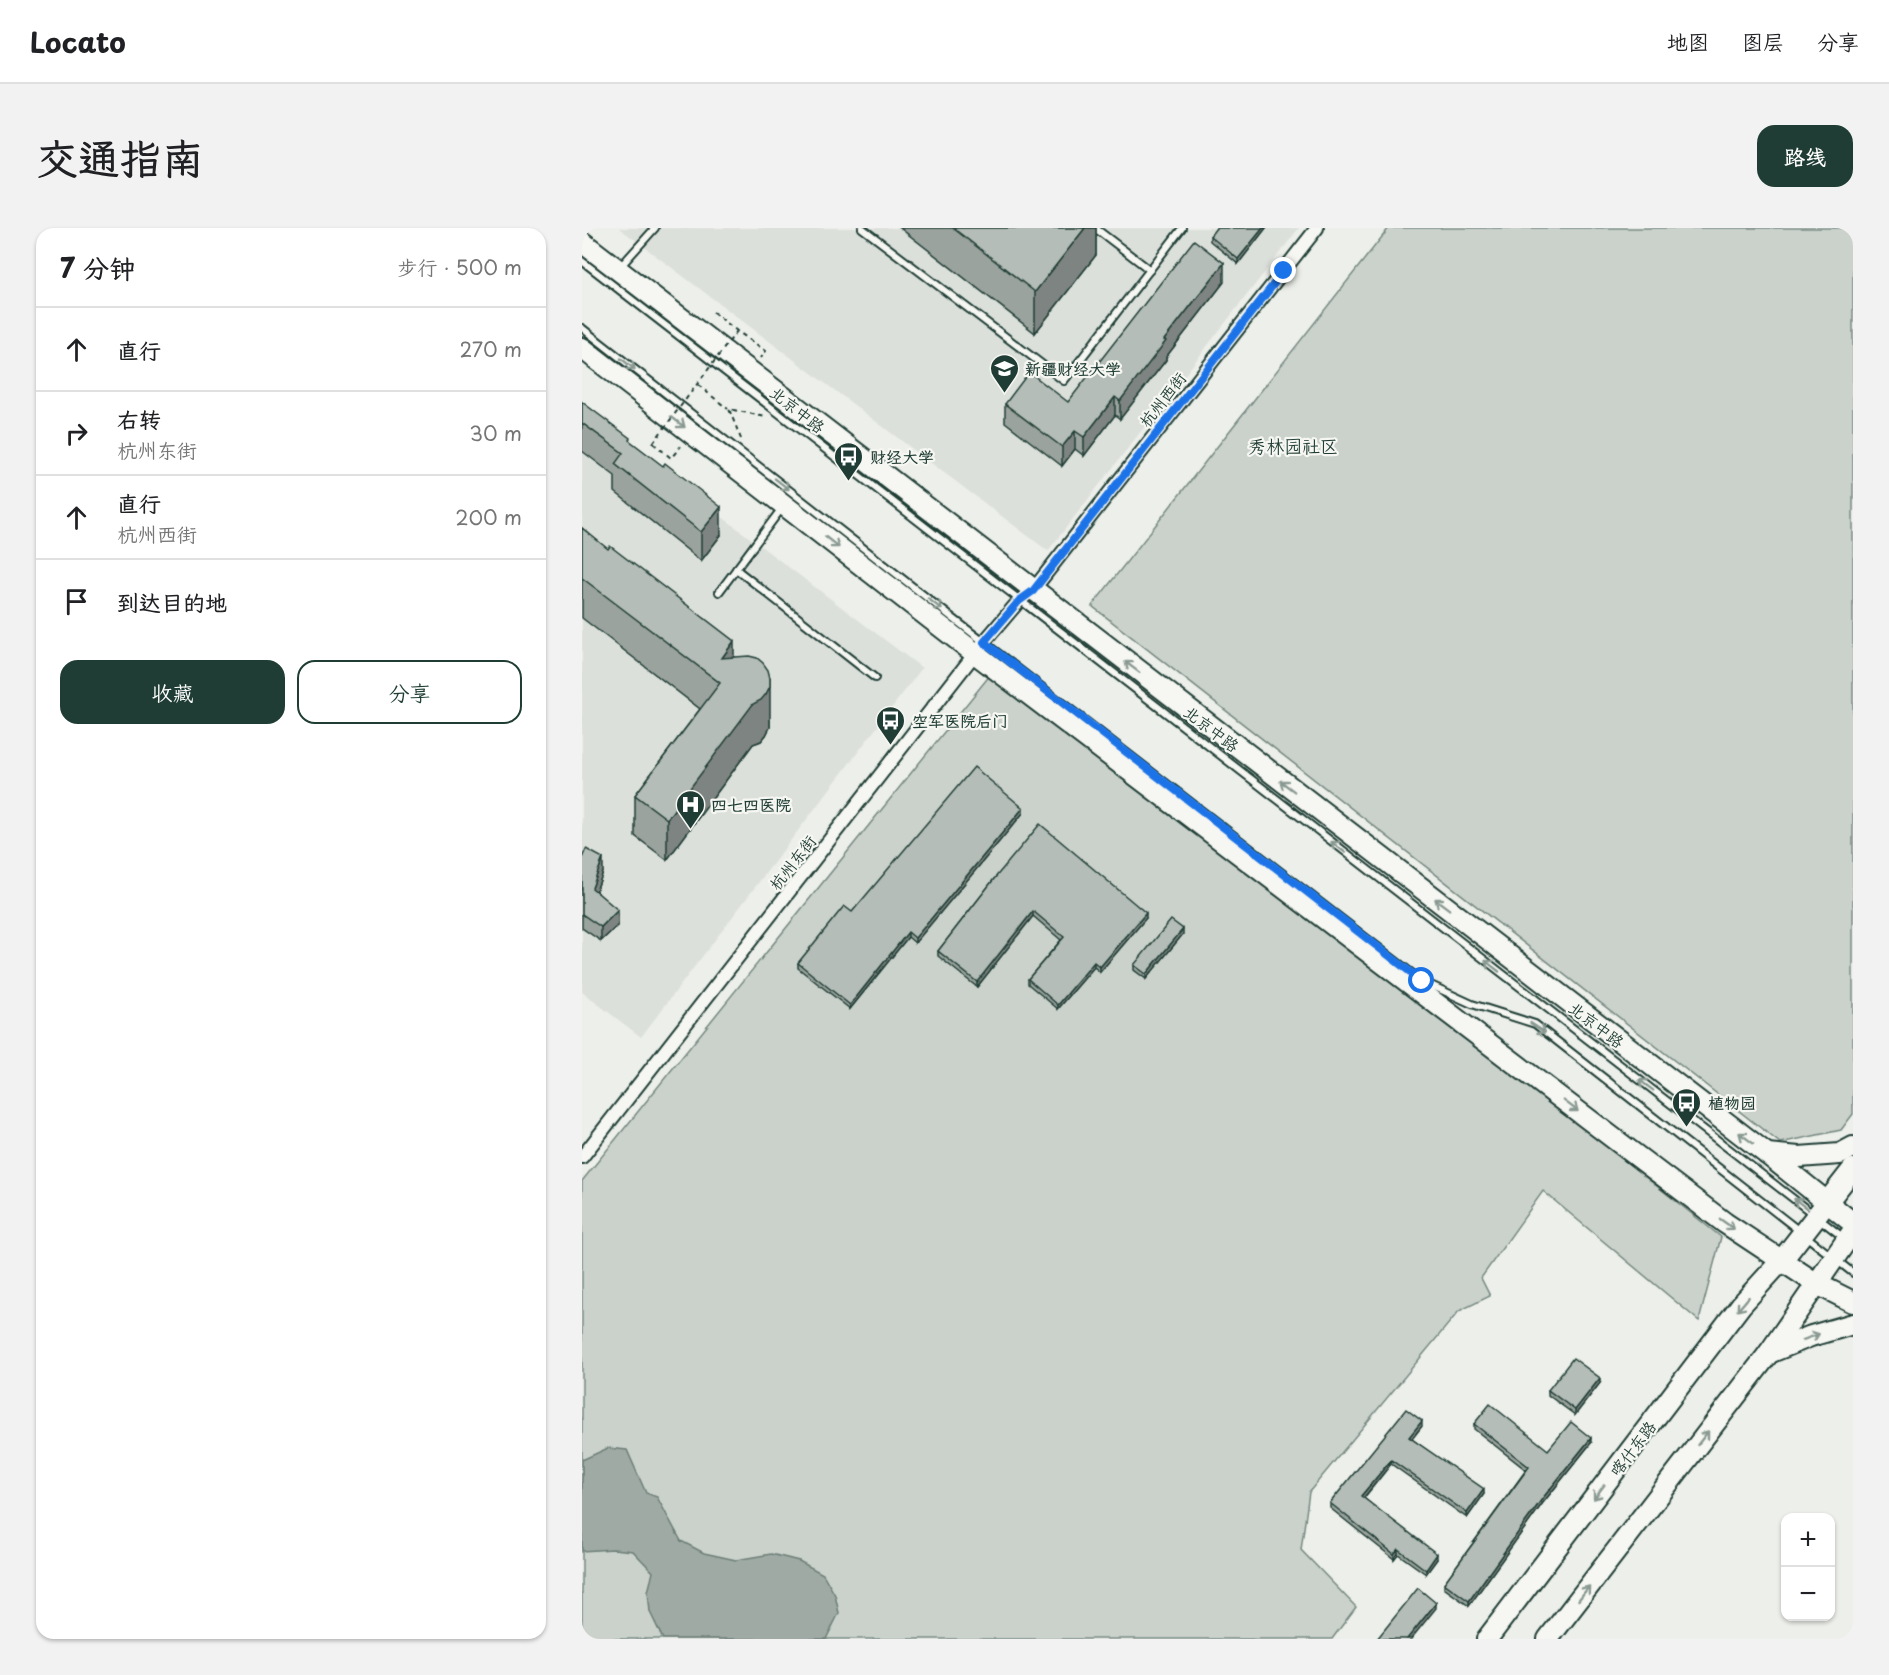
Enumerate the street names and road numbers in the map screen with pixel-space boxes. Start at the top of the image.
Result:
street label: 杭州西街 [1133,366,1191,432]
street label: 北京中路 [765,380,831,438]
street label: 北京中路 [1179,699,1245,757]
street label: 杭州东街 [763,829,821,895]
street label: 北京中路 [1564,995,1630,1053]
street label: 喀什东路 [1603,1415,1661,1481]

